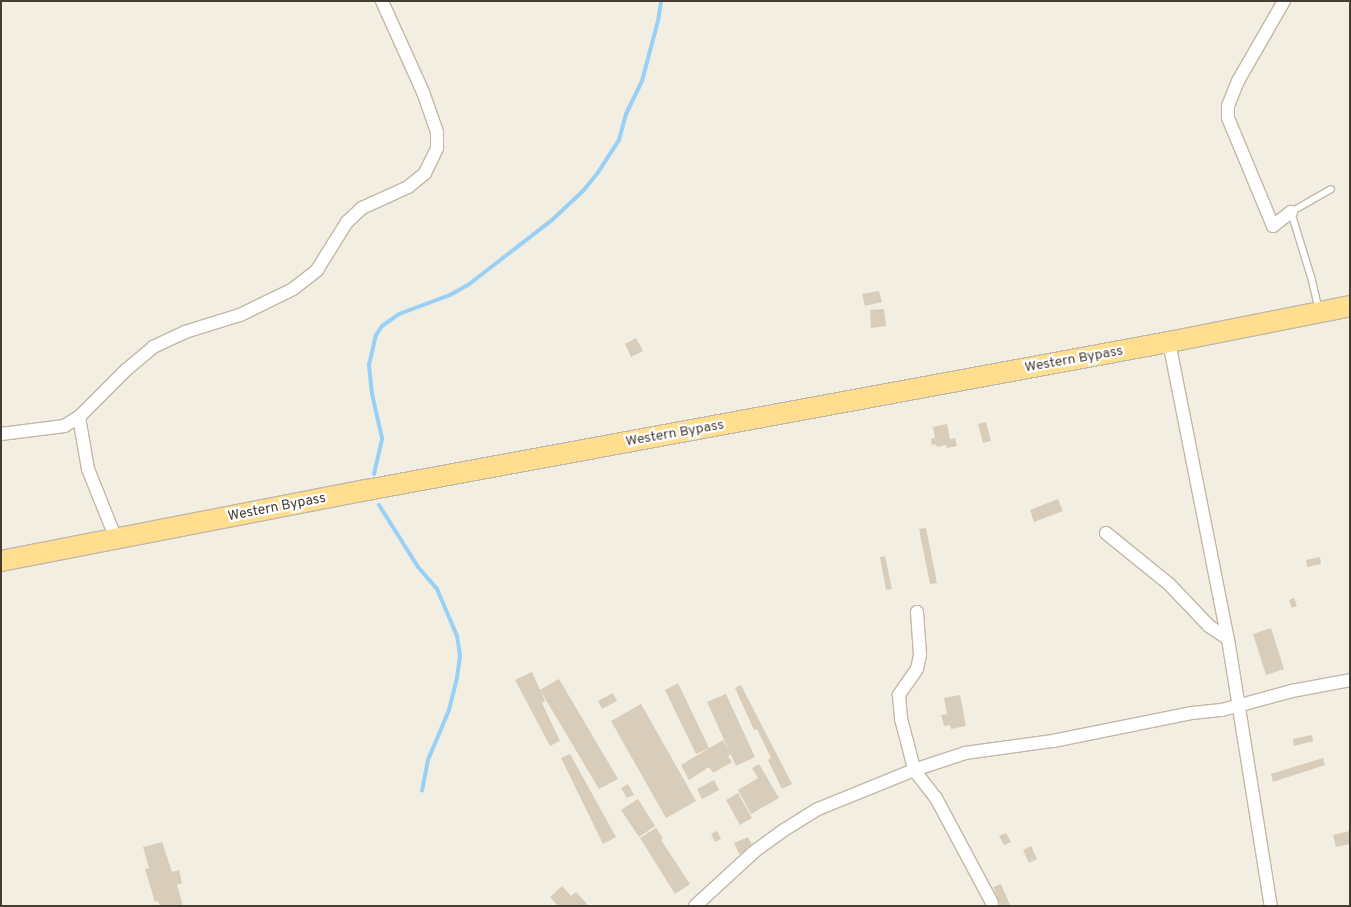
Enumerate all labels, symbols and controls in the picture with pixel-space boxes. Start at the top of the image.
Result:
street label: Western Bypass [1023,343,1125,377]
street label: Western Bypass [624,417,726,451]
street label: Western Bypass [227,490,327,526]

